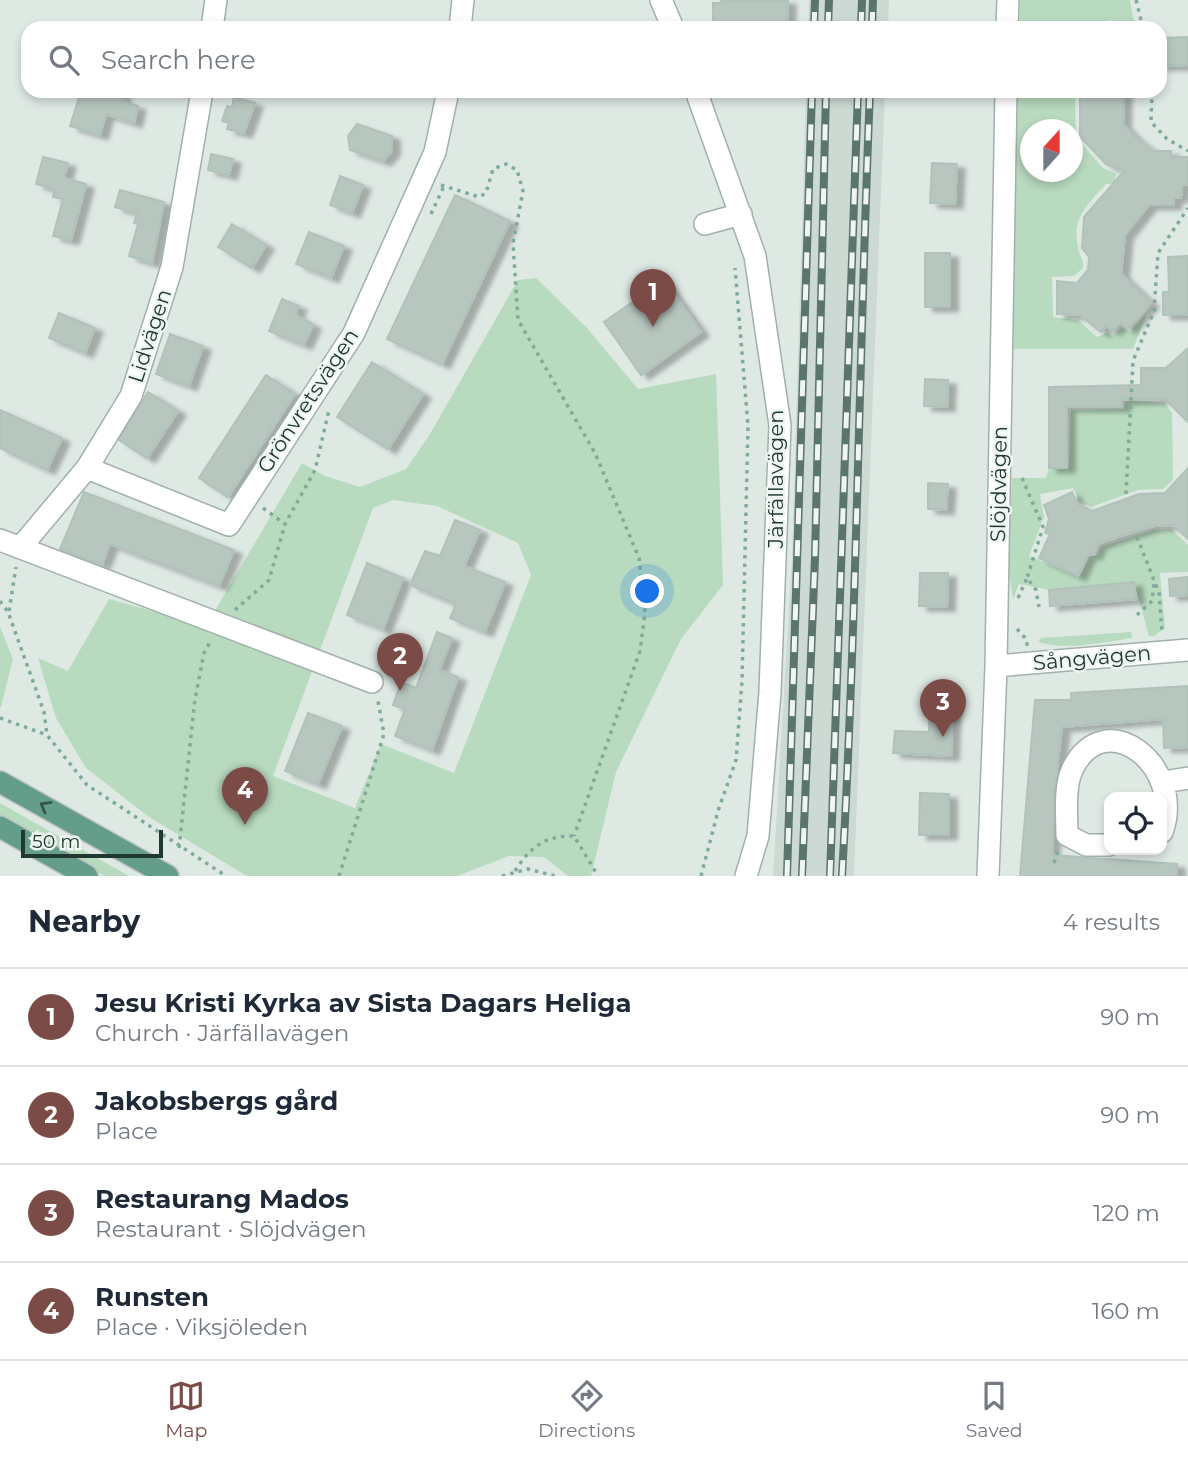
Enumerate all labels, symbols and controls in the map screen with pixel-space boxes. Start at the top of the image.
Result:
search box [21,21,1167,98]
icon: search [45,41,83,79]
text: Search here [101,44,256,76]
north arrow [1020,119,1083,182]
pin: 1 [630,269,676,327]
street label: Lidvägen [123,286,176,386]
street label: Grönvretsvägen [252,324,364,478]
street label: Järfällavägen [763,410,788,549]
street label: Slöjdvägen [985,426,1012,542]
your location [630,574,664,608]
pin: 2 [377,633,423,691]
street label: Sångvägen [1032,640,1152,675]
pin: 3 [920,679,966,737]
pin: 4 [222,767,268,825]
map controls [1104,792,1167,855]
button: locate [1104,792,1167,855]
one-way arrow [39,801,52,814]
scale bar [21,827,163,859]
text: 50 m [32,830,80,853]
text: Nearby [28,903,140,940]
text: 4 results [1063,908,1160,936]
text: Jesu Kristi Kyrka av Sista Dagars Heliga [95,987,631,1019]
text: 1 [46,1003,56,1031]
text: 90 m [1100,1003,1160,1031]
text: Church · Järfällavägen [95,1019,349,1047]
text: Jakobsbergs gård [95,1085,338,1117]
text: 2 [44,1101,58,1129]
text: 90 m [1100,1101,1160,1129]
text: Place [95,1117,158,1145]
text: Restaurang Mados [95,1183,349,1215]
text: 3 [44,1199,58,1227]
text: 120 m [1093,1199,1160,1227]
text: Restaurant · Slöjdvägen [95,1215,367,1243]
text: Runsten [95,1281,209,1313]
text: 4 [43,1297,59,1325]
text: 160 m [1092,1297,1160,1325]
text: Place · Viksjöleden [95,1313,308,1341]
tab: Map [165,1377,207,1442]
tab: Directions [538,1377,635,1442]
tab: Saved [966,1377,1023,1442]

